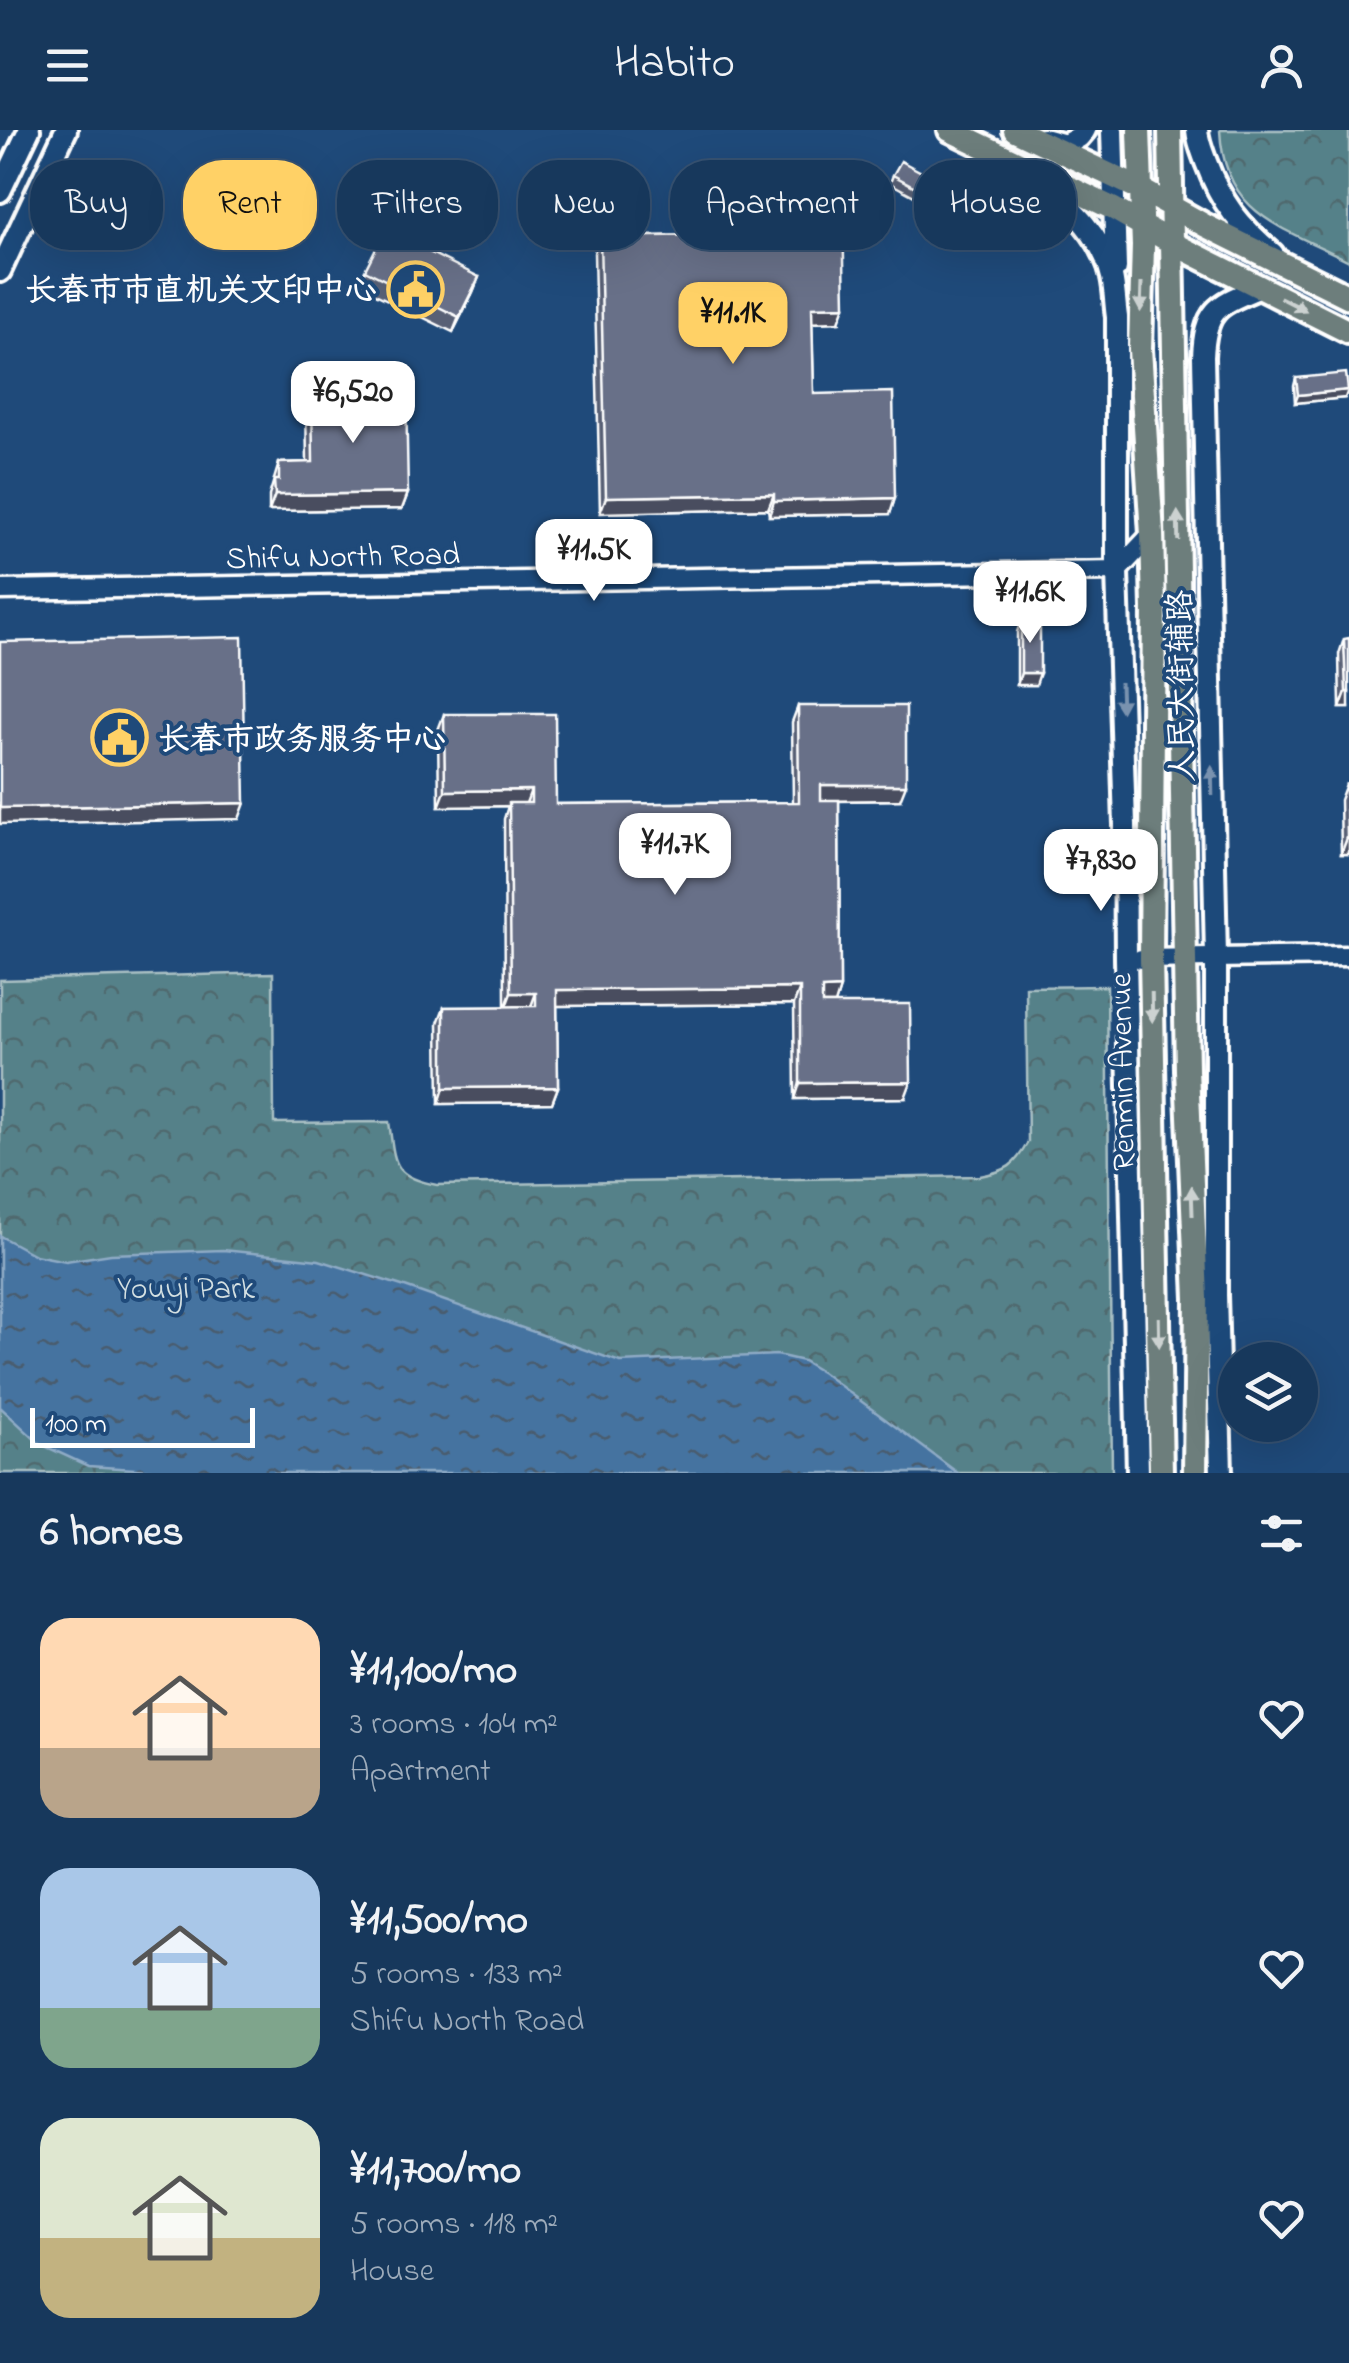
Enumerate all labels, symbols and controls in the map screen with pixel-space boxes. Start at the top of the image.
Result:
text: Habito [614,32,735,98]
icon: menu [40,38,95,93]
icon: person [1254,38,1309,93]
chip: Buy [30,160,163,250]
chip: Rent [183,160,317,250]
chip: Filters [337,160,498,250]
chip: New [518,160,650,250]
chip: Apartment [670,160,894,250]
chip: House [914,160,1076,250]
public building icon: 长春市市直机关文印中心 [386,259,446,319]
place label: 长春市市直机关文印中心 [25,269,377,316]
pin: ¥11.1K [652,282,814,367]
one-way arrow [1133,282,1149,314]
text: ¥11.1K [700,291,766,338]
one-way arrow [1279,295,1308,312]
pin: ¥6,520 [272,361,434,446]
text: ¥6,520 [313,370,393,417]
one-way arrow [1170,509,1186,541]
pin: ¥11.5K [513,519,675,604]
text: ¥11.5K [557,528,631,575]
street label: Shifu North Road [226,533,461,584]
pin: ¥11.6K [949,561,1111,646]
text: ¥11.6K [996,570,1064,617]
street label: 人民大街辅路 [1158,590,1209,782]
one-way arrow [1114,681,1130,713]
public building icon: 长春市政务服务中心 [89,708,149,768]
place label: 长春市政务服务中心 [158,718,446,765]
one-way arrow [1204,764,1220,796]
pin: ¥11.7K [594,813,756,898]
text: ¥11.7K [641,822,709,869]
pin: ¥7,830 [1020,829,1182,914]
text: ¥7,830 [1066,838,1136,885]
street label: Renmin Avenue [1099,972,1150,1171]
one-way arrow [1145,991,1161,1023]
one-way arrow [1184,1184,1200,1216]
park label: Youyi Park [117,1267,256,1314]
one-way arrow [1151,1316,1167,1348]
map controls [1218,1342,1318,1442]
button: layers [1218,1342,1318,1442]
scale bar [30,1403,255,1448]
text: 100 m [45,1405,107,1446]
text: 6 homes [40,1503,184,1564]
icon: filters [1254,1506,1309,1561]
text: ¥11,100/mo [350,1641,517,1702]
icon: home [120,1658,240,1778]
icon: heart [1254,1691,1309,1746]
text: 3 rooms · 104 m² [350,1702,558,1749]
text: Apartment [350,1749,491,1796]
text: ¥11,500/mo [350,1891,528,1952]
icon: home [120,1908,240,2028]
icon: heart [1254,1941,1309,1996]
text: 5 rooms · 133 m² [350,1952,562,1999]
text: Shifu North Road [350,1999,584,2046]
text: ¥11,700/mo [350,2141,521,2202]
icon: home [120,2158,240,2278]
icon: heart [1254,2191,1309,2246]
text: 5 rooms · 118 m² [350,2202,558,2249]
text: House [350,2249,434,2296]

